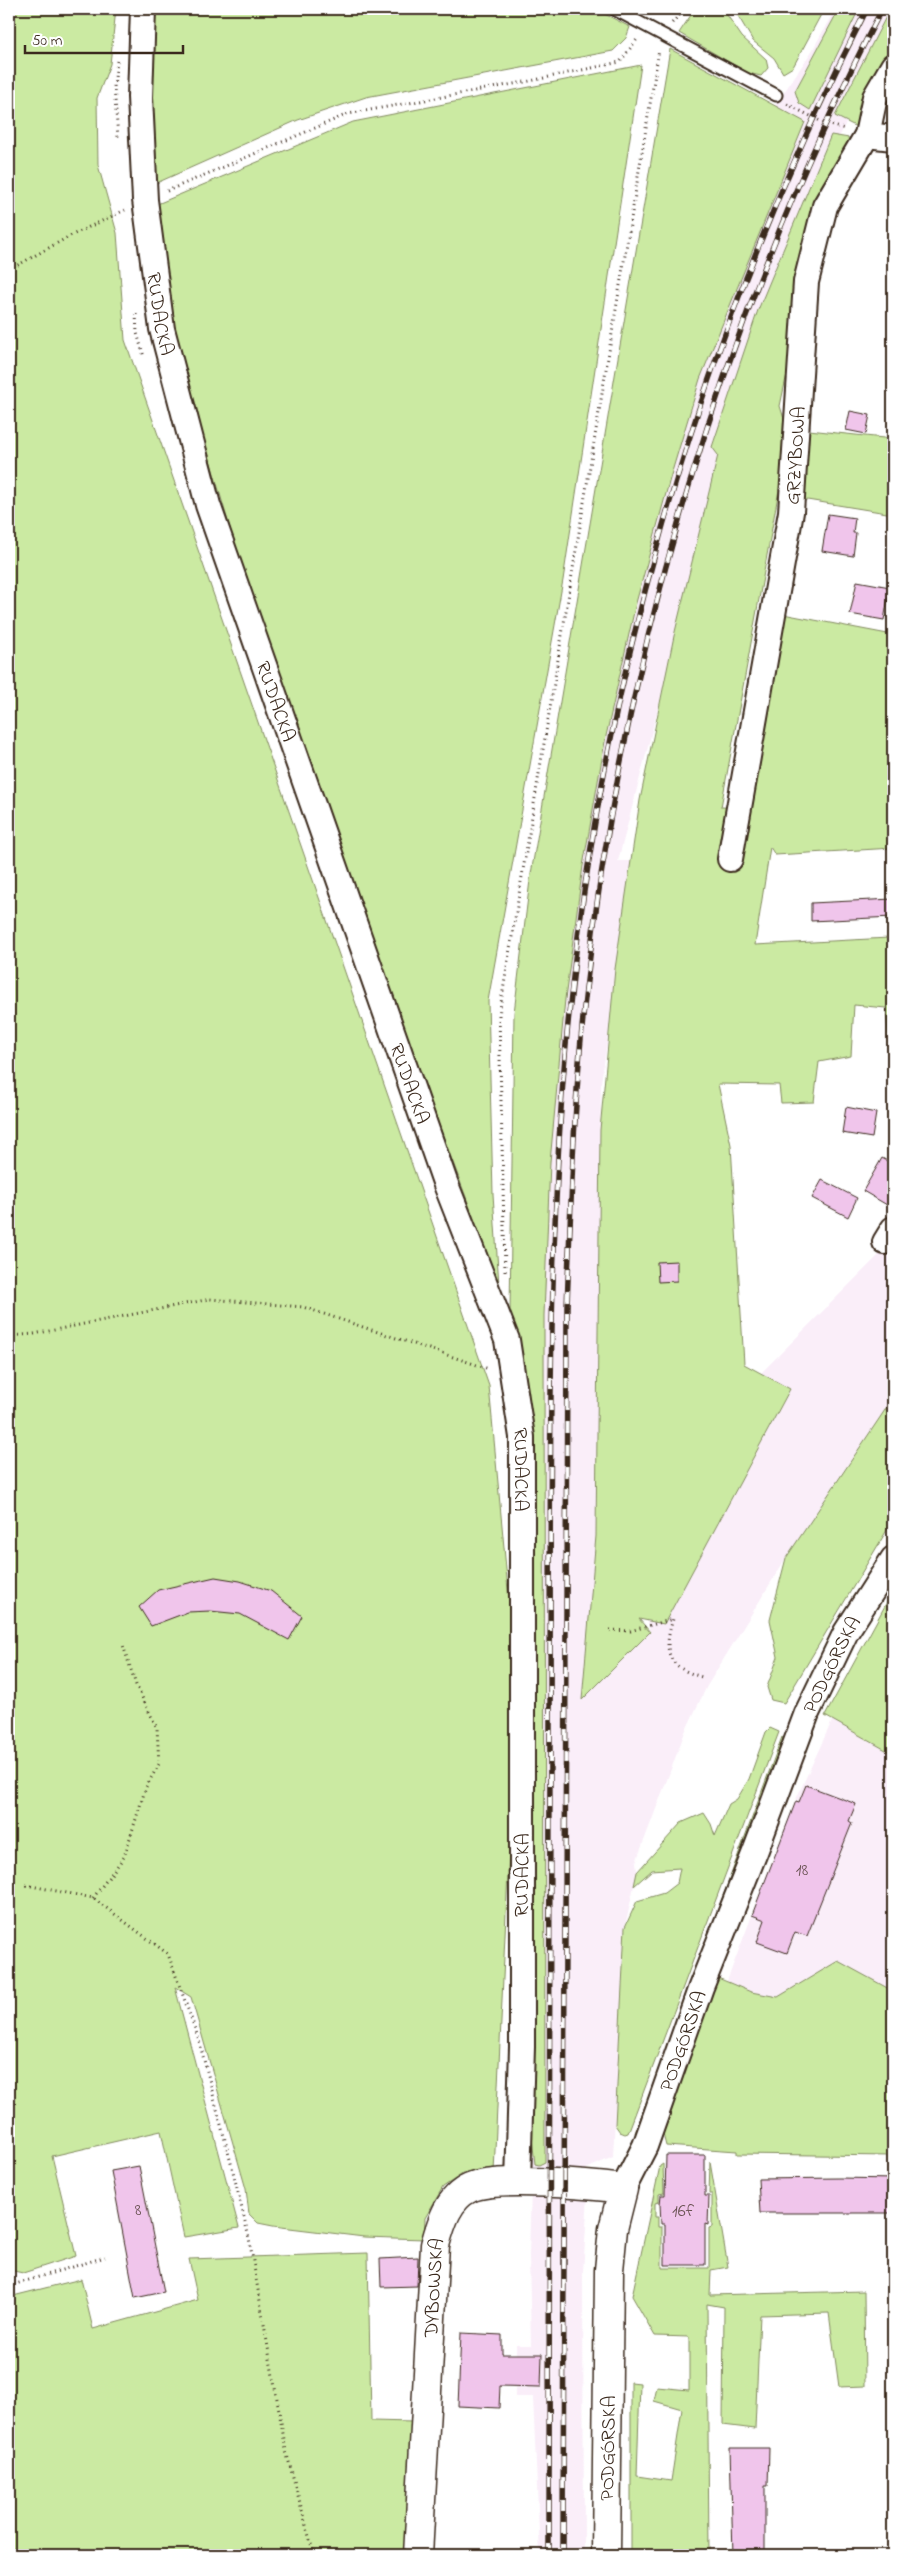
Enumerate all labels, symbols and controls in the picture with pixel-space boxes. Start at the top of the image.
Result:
scale bar [25,22,182,54]
text: 50 m [32,30,63,52]
street label: RUDACKA [138,271,180,359]
street label: GRZYBOWA [780,405,815,506]
street label: RUDACKA [247,658,302,746]
street label: RUDACKA [381,1040,436,1129]
street label: RUDACKA [504,1426,534,1512]
street label: PODGÓRSKA [797,1611,870,1719]
street label: RUDACKA [508,1833,539,1917]
house number: 18 [796,1858,808,1884]
street label: PODGÓRSKA [653,1987,716,2096]
house number: 8 [135,2198,142,2224]
house number: 16f [672,2199,695,2225]
street label: DYBOWSKA [418,2235,453,2339]
street label: PODGÓRSKA [594,2395,625,2501]

